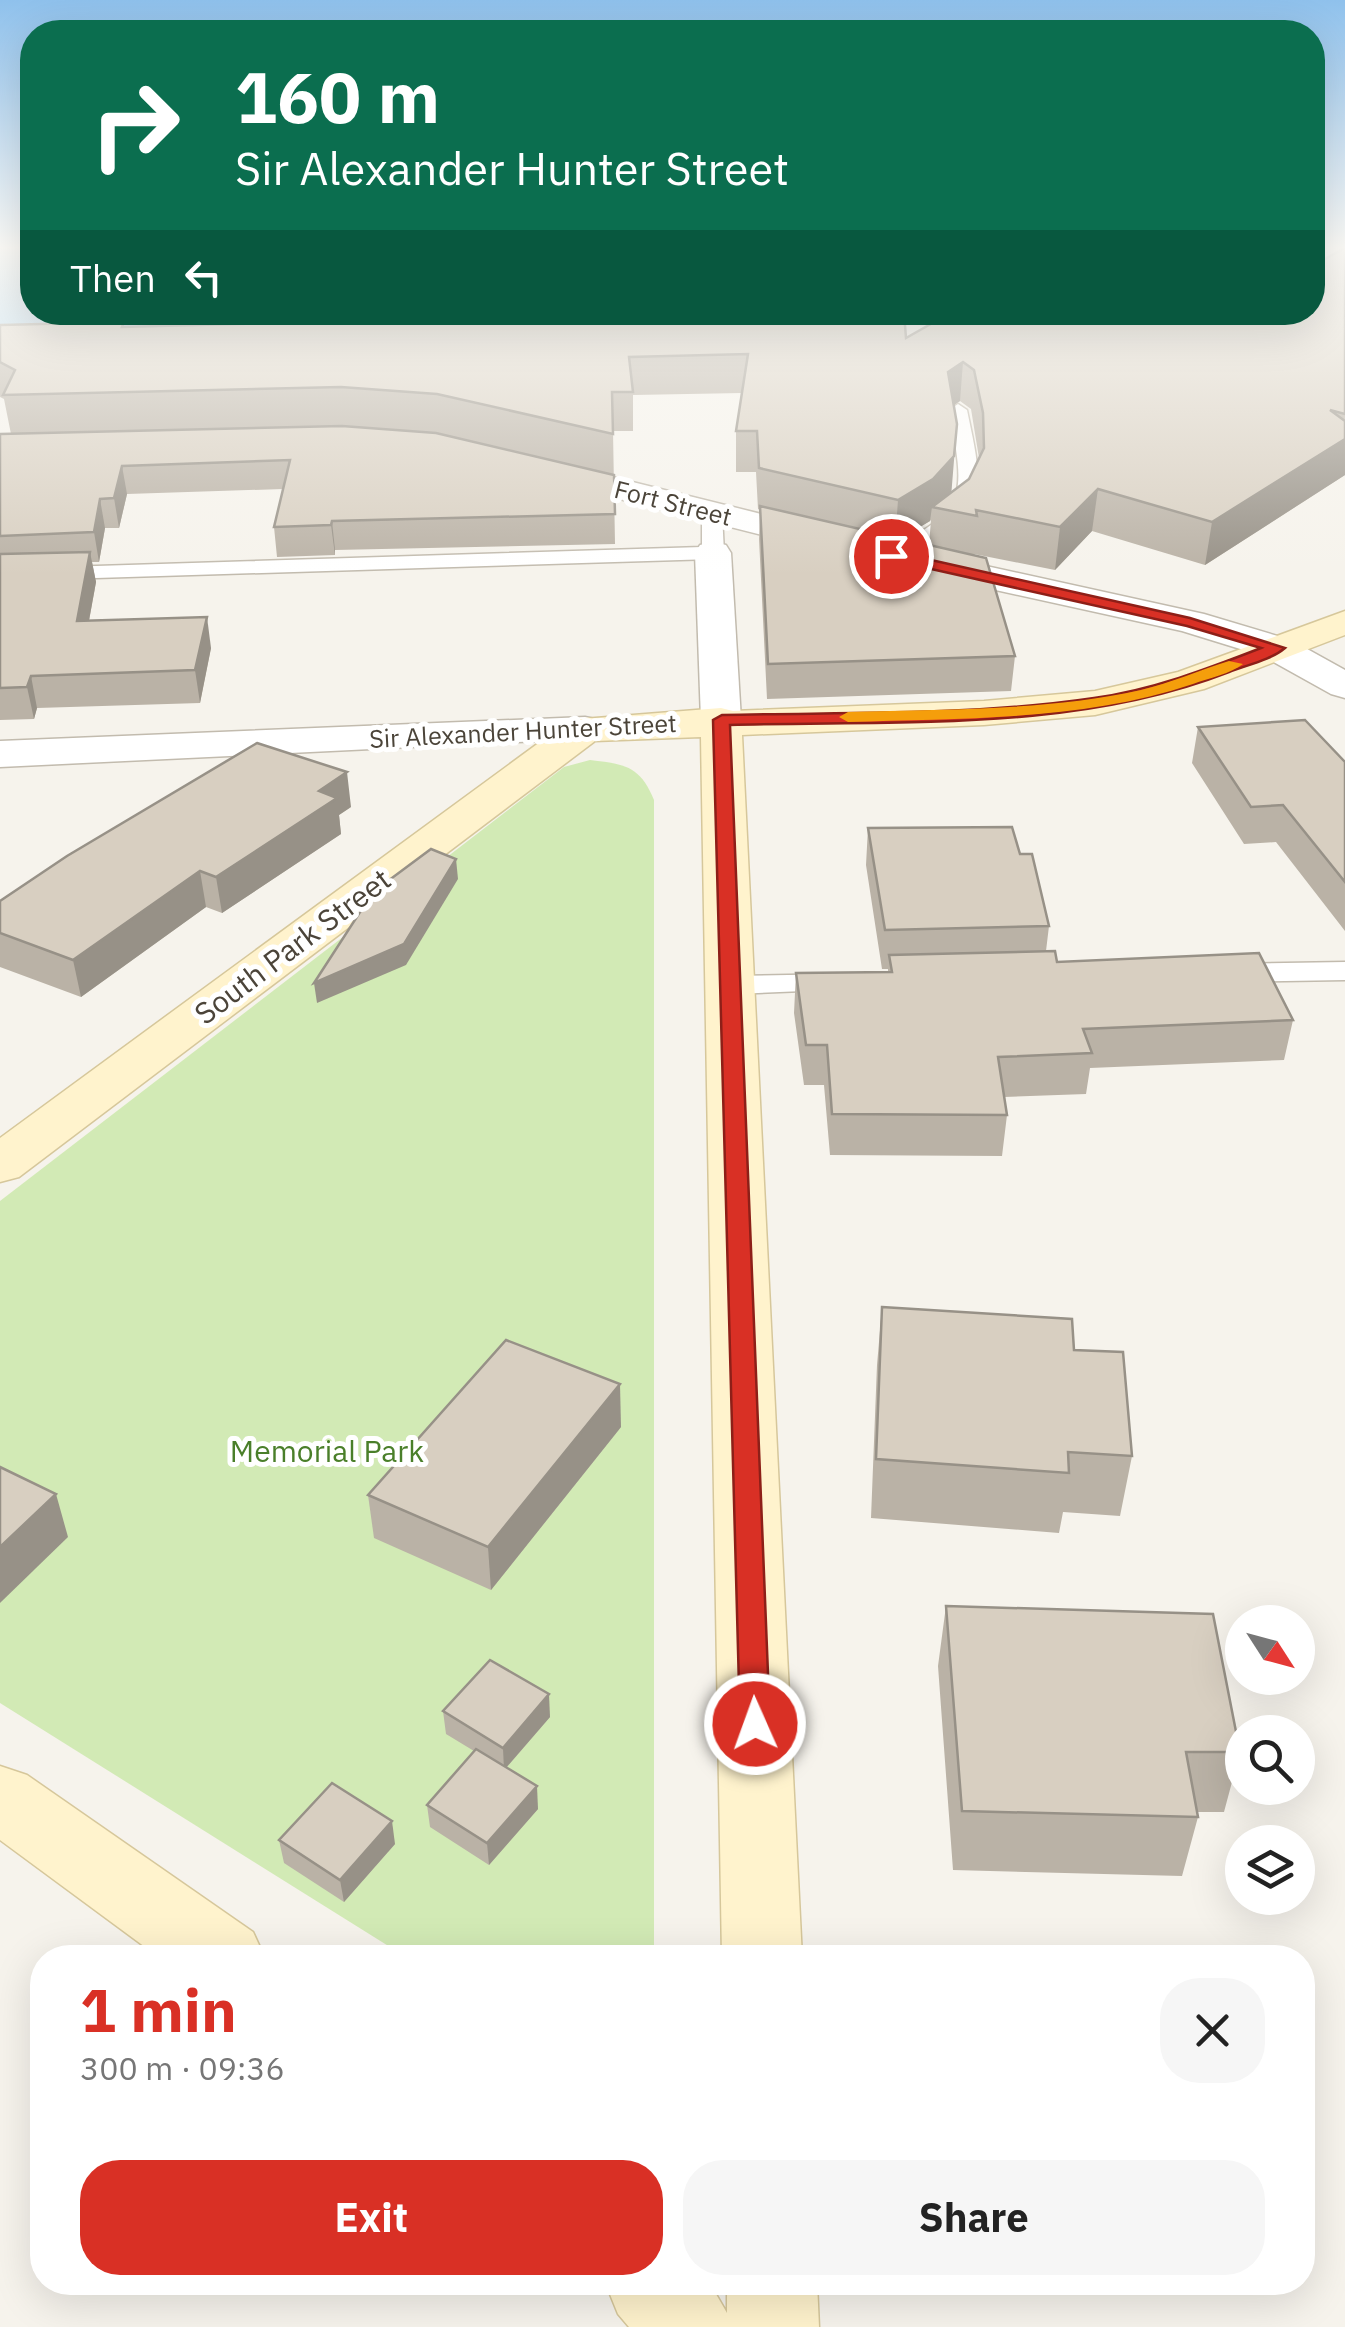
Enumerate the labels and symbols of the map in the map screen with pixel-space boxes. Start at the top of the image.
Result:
street label: Fort Street [611,472,735,533]
pin [849,514,934,599]
street label: Sir Alexander Hunter Street [368,706,678,755]
street label: South Park Street [186,859,398,1032]
park label: Memorial Park [230,1431,424,1470]
north arrow [1225,1605,1315,1695]
position arrow [703,1672,807,1776]

